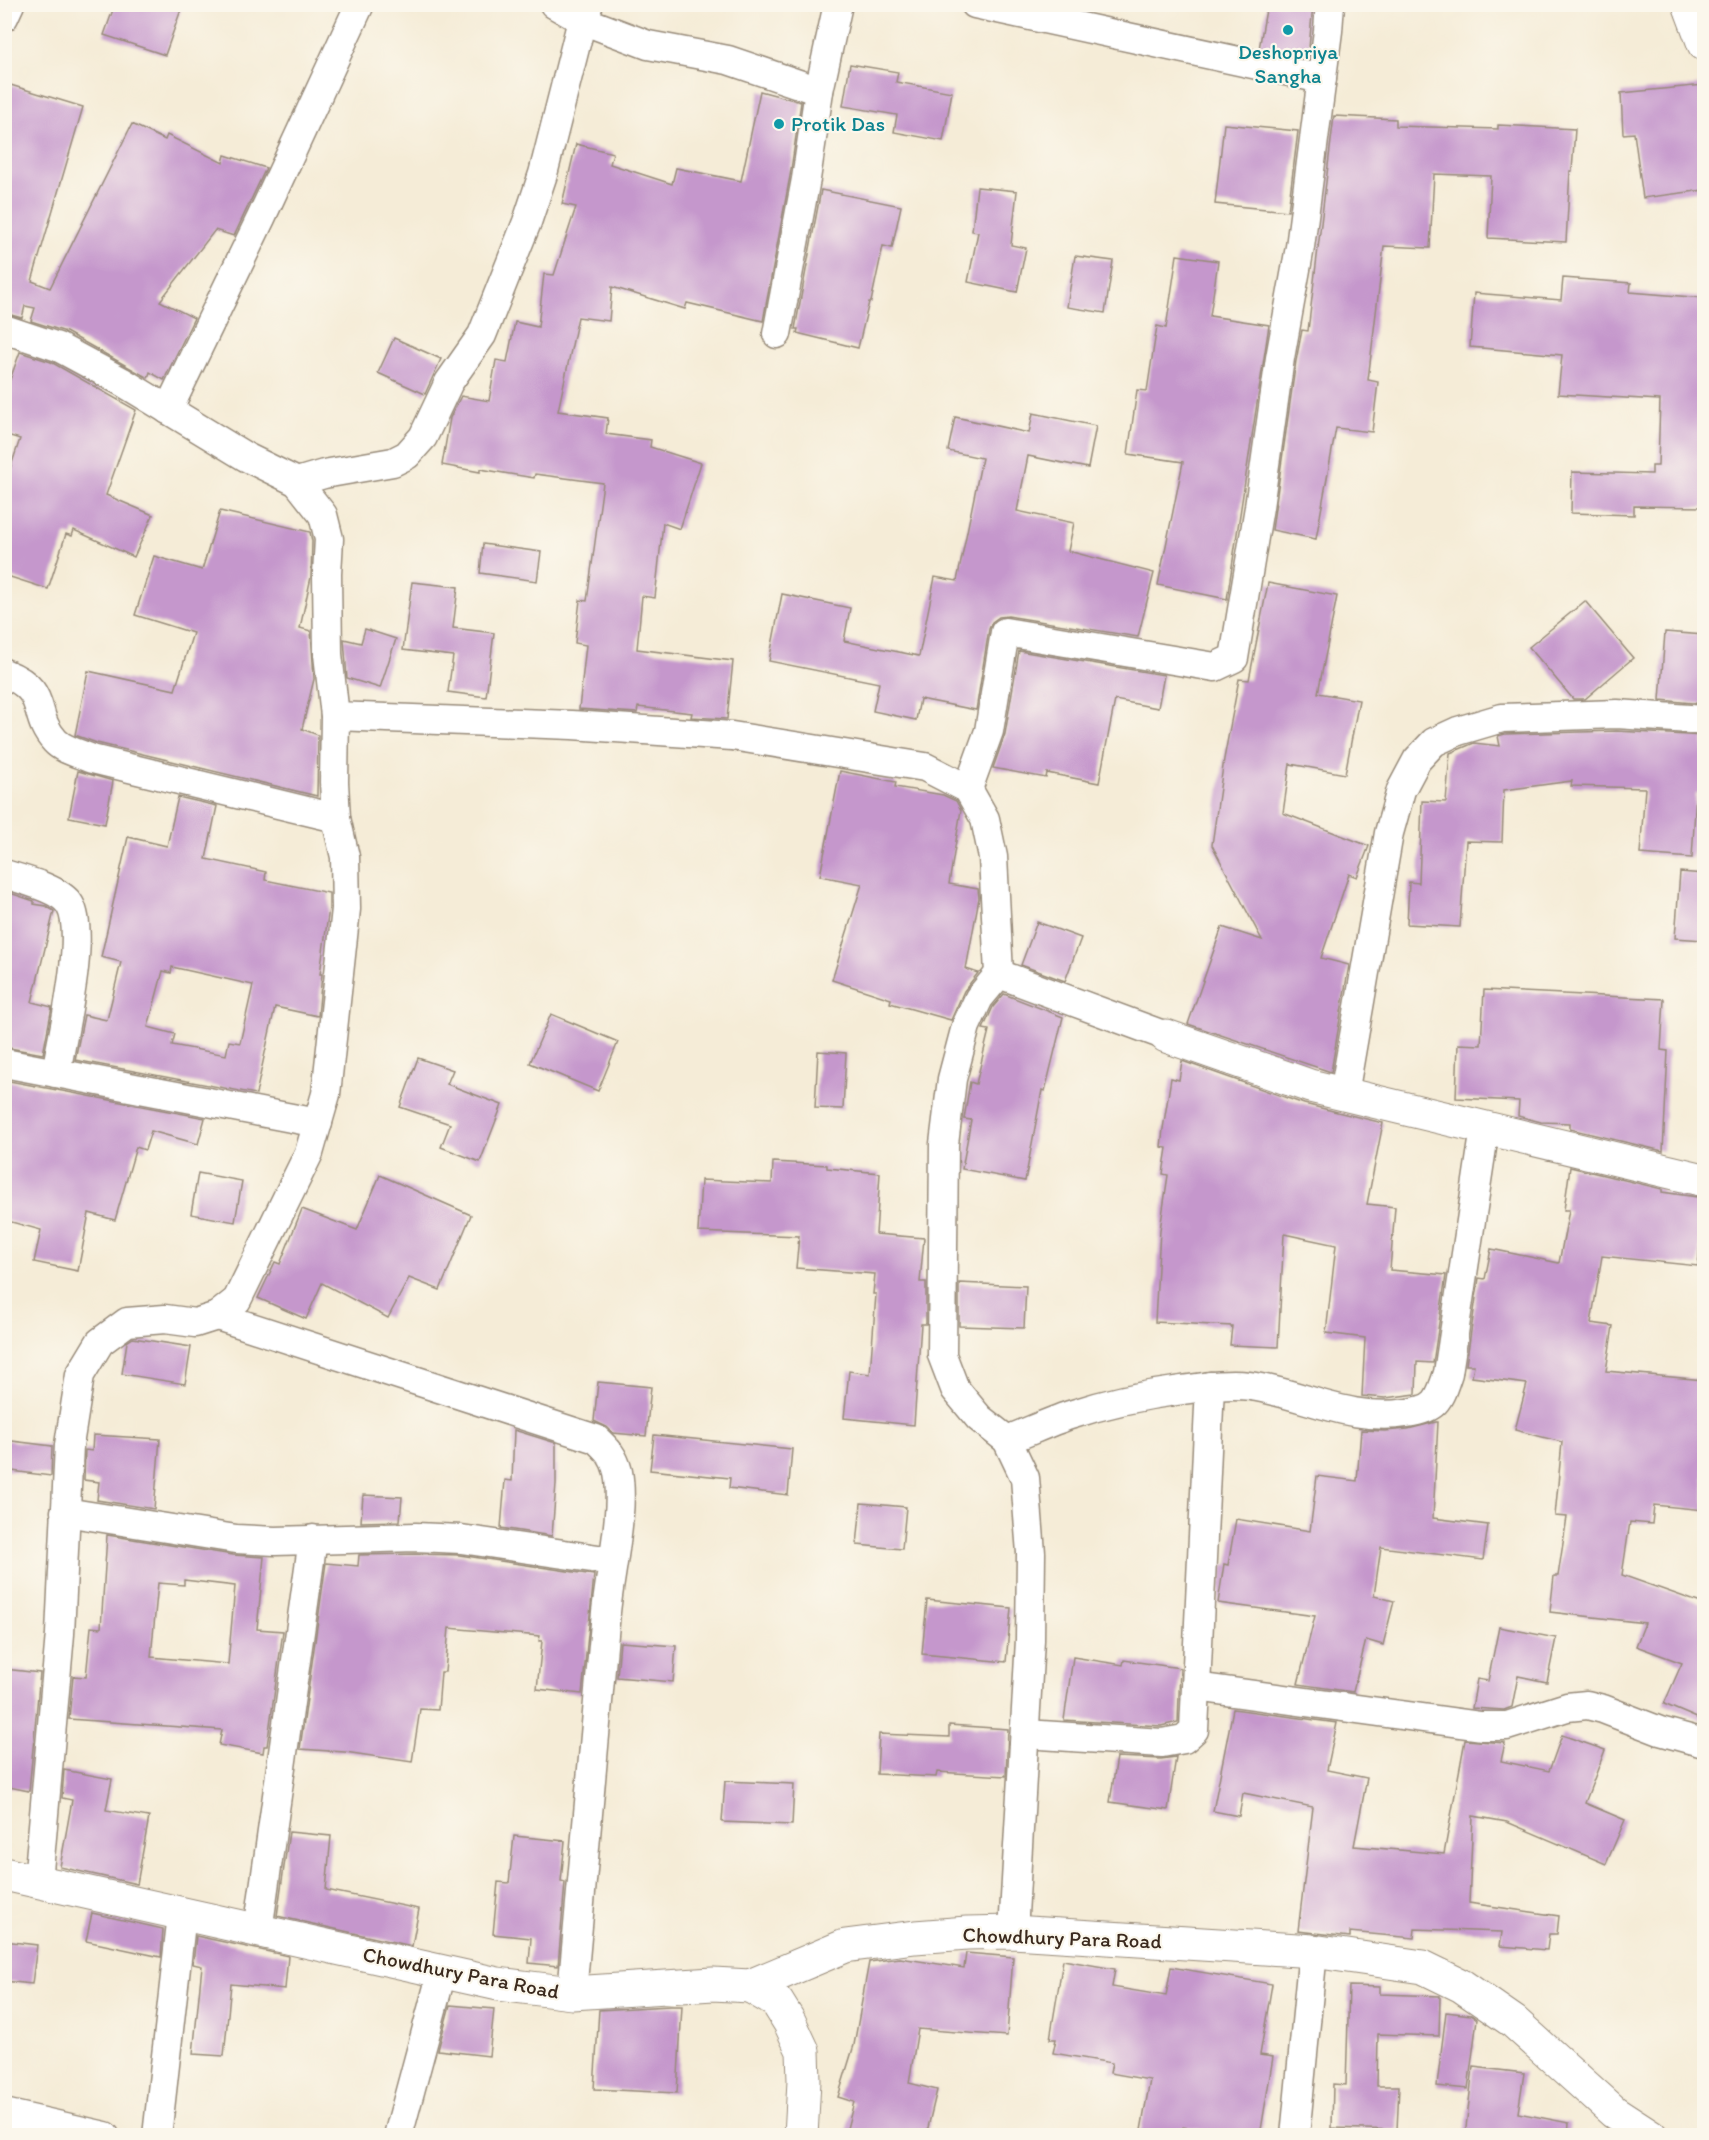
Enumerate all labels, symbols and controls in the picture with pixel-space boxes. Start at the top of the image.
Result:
marker: Deshopriya Sangha [1281,23,1295,37]
place label: Deshopriya Sangha [1238,39,1338,88]
place label: Protik Das [791,111,885,136]
marker: Protik Das [772,117,786,131]
street label: Chowdhury Para Road [962,1922,1162,1953]
street label: Chowdhury Para Road [361,1941,561,2004]

